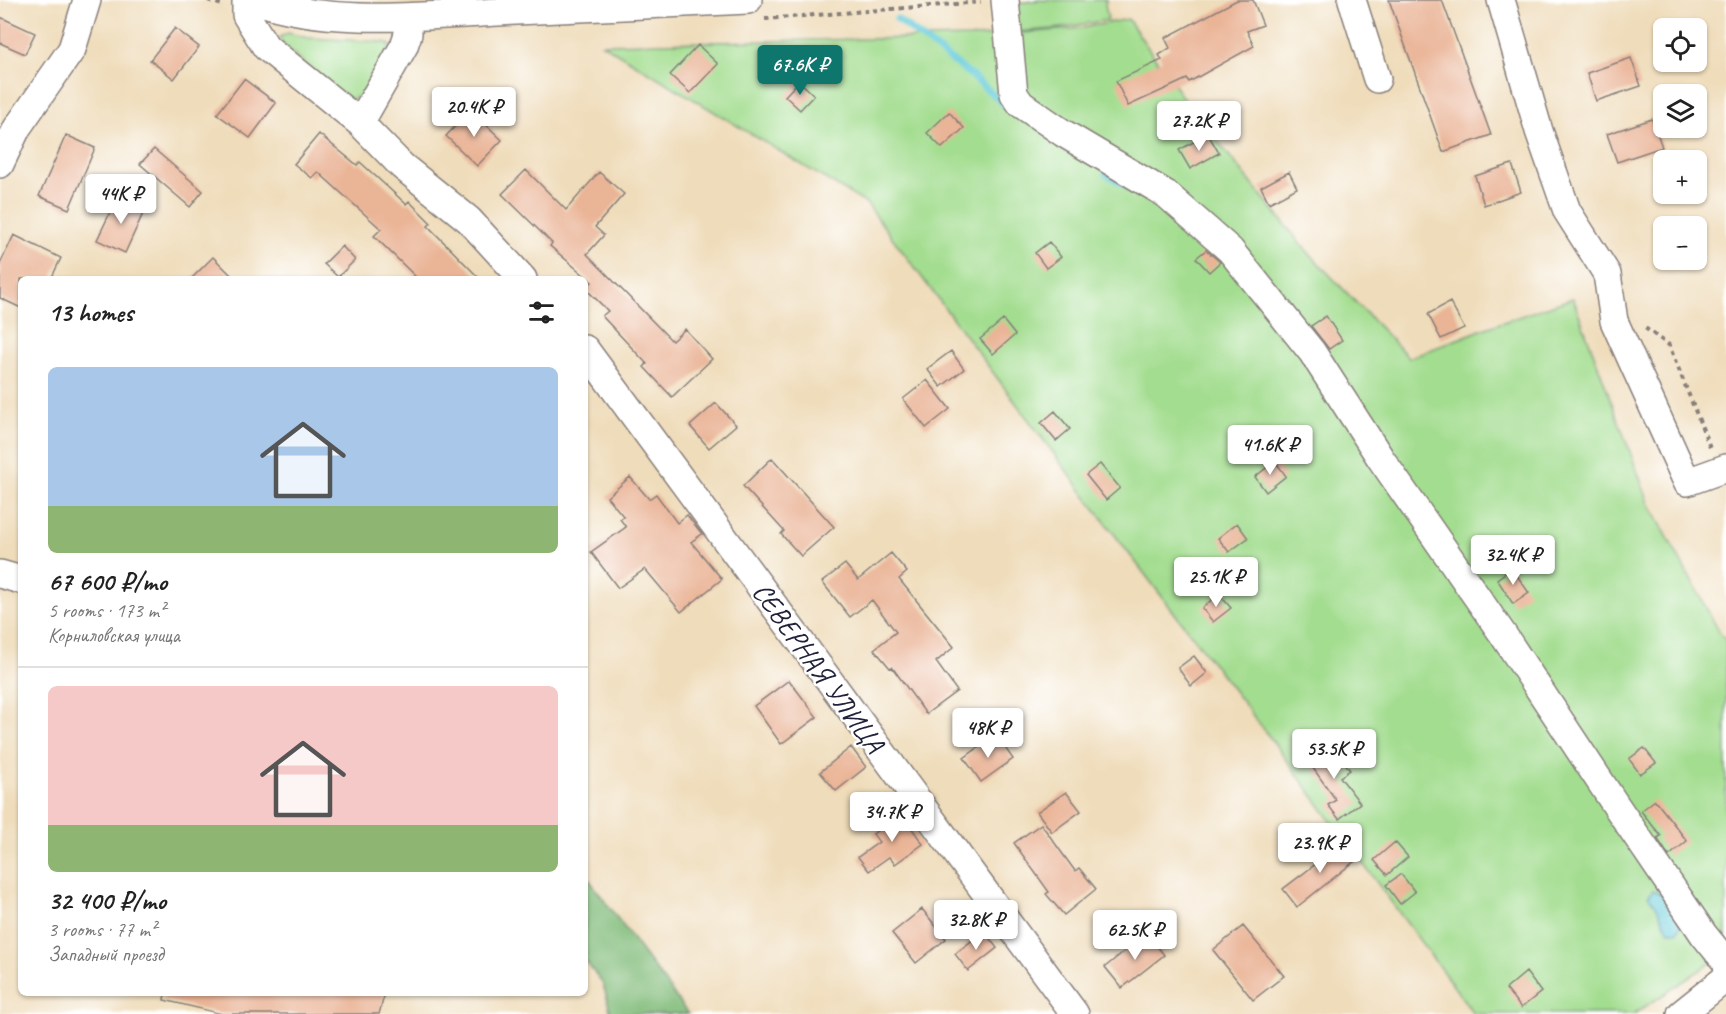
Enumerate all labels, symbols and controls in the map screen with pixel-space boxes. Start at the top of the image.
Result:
map controls [1653,18,1707,270]
button: locate [1653,18,1707,72]
pin: 67.6K ₽ [745,45,855,96]
text: 67.6K ₽ [771,52,829,77]
button: layers [1653,84,1707,138]
pin: 20.4K ₽ [419,87,529,138]
text: 20.4K ₽ [446,94,502,119]
pin: 27.2K ₽ [1144,101,1254,152]
text: 27.2K ₽ [1171,108,1227,133]
button: + [1653,150,1707,204]
pin: 44K ₽ [79,174,163,225]
text: 44K ₽ [99,181,143,206]
button: − [1653,216,1707,270]
text: 13 homes [48,296,133,329]
icon: filters [525,296,558,329]
icon: home [249,406,357,514]
pin: 41.6K ₽ [1215,425,1325,476]
text: 41.6K ₽ [1242,432,1298,457]
pin: 32.4K ₽ [1458,535,1568,586]
text: 32.4K ₽ [1485,542,1541,567]
pin: 25.1K ₽ [1161,557,1271,608]
text: 25.1K ₽ [1188,564,1244,589]
text: 67 600 ₽/mo [48,565,167,598]
street label: СЕВЕРНАЯ УЛИЦА [745,575,893,761]
text: 5 rooms · 173 m² [48,598,165,623]
text: Корниловская улица [48,623,180,648]
pin: 48K ₽ [946,708,1030,759]
text: 48K ₽ [966,715,1010,740]
icon: home [249,725,357,833]
pin: 53.5K ₽ [1279,729,1389,780]
text: 53.5K ₽ [1306,736,1362,761]
pin: 34.7K ₽ [837,792,947,843]
text: 34.7K ₽ [864,799,920,824]
pin: 23.9K ₽ [1265,823,1375,874]
text: 23.9K ₽ [1292,830,1348,855]
text: 32 400 ₽/mo [48,884,166,917]
pin: 32.8K ₽ [921,900,1031,951]
text: 32.8K ₽ [948,907,1004,932]
pin: 62.5K ₽ [1080,910,1190,961]
text: 3 rooms · 77 m² [48,917,156,942]
text: 62.5K ₽ [1107,917,1163,942]
text: Западный проезд [48,942,163,967]

